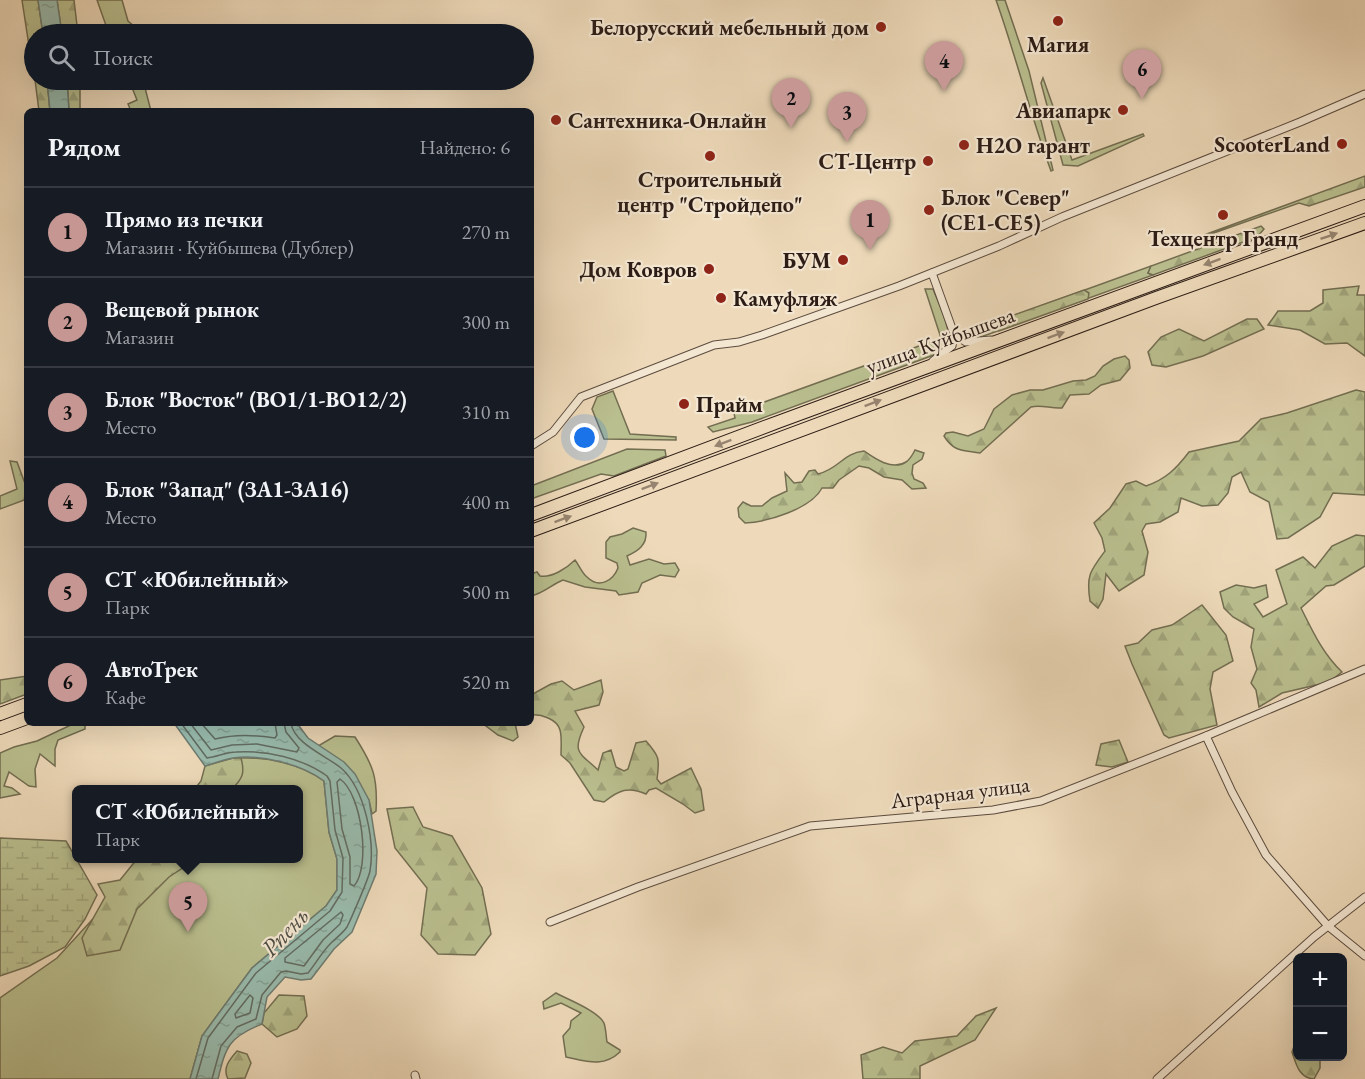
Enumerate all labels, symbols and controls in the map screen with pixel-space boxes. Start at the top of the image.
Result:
place label: Белорусский мебельный дом [590,13,869,42]
marker: Магия [1051,14,1065,28]
marker: Белорусский мебельный дом [874,20,888,34]
search box [24,24,534,90]
place label: Магия [1027,30,1090,59]
icon: search [45,41,78,74]
pin: 4 [924,42,964,91]
text: Поиск [93,43,153,72]
pin: 6 [1122,50,1162,99]
pin: 2 [772,78,810,128]
pin: 3 [828,92,866,142]
place label: Авиапарк [1015,96,1112,125]
marker: Авиапарк [1116,103,1130,117]
place label: Сантехника-Онлайн [568,106,767,135]
marker: Сантехника-Онлайн [549,113,563,127]
text: Рядом [48,130,121,164]
place label: ScooterLand [1214,130,1330,159]
place label: H2O гарант [976,131,1090,160]
text: Найдено: 6 [419,134,510,160]
marker: ScooterLand [1335,137,1349,151]
marker: H2O гарант [957,138,971,152]
place label: СТ-Центр [818,147,916,176]
marker: Строительный центр "Стройдепо" [703,149,717,163]
marker: СТ-Центр [921,154,935,168]
place label: Строительный центр "Стройдепо" [617,165,803,219]
place label: Блок "Север" (СЕ1-СЕ5) [941,183,1070,237]
pin: 1 [850,200,890,250]
marker: Блок "Север" (СЕ1-СЕ5) [922,203,936,217]
text: Прямо из печки [105,205,263,234]
marker: Техцентр Гранд [1216,208,1230,222]
text: 1 [62,219,73,245]
text: 270 m [462,219,510,245]
place label: Техцентр Гранд [1148,224,1299,253]
one-way arrow [1320,230,1338,240]
text: Магазин · Куйбышева (Дублер) [105,234,354,260]
place label: БУМ [783,246,831,275]
marker: БУМ [836,253,850,267]
place label: Дом Ковров [580,255,697,284]
one-way arrow [1202,258,1220,268]
marker: Дом Ковров [702,262,716,276]
place label: Камуфляж [733,284,838,313]
marker: Камуфляж [714,291,728,305]
text: Вещевой рынок [105,295,259,324]
street label: улица Куйбышева [862,300,1019,381]
text: 2 [62,309,73,335]
text: 300 m [462,309,510,335]
text: Магазин [105,324,174,350]
one-way arrow [1047,329,1065,339]
text: Блок "Восток" (ВО1/1-ВО12/2) [105,385,407,414]
place label: Прайм [696,390,763,419]
marker: Прайм [677,397,691,411]
one-way arrow [864,398,882,407]
text: 3 [62,399,73,425]
text: 310 m [462,399,510,425]
text: Место [105,414,156,440]
your location [570,423,599,452]
one-way arrow [714,439,732,448]
text: Блок "Запад" (ЗА1-ЗА16) [105,475,349,504]
one-way arrow [641,481,659,491]
text: 4 [62,489,73,515]
text: 400 m [462,489,510,515]
text: Место [105,504,156,530]
one-way arrow [554,514,572,523]
text: СТ «Юбилейный» [105,565,289,594]
text: 5 [62,579,73,605]
text: 500 m [462,579,510,605]
text: Парк [105,594,149,620]
text: АвтоТрек [105,655,198,684]
text: 6 [62,669,73,695]
text: 520 m [462,669,510,695]
text: Кафе [105,684,146,710]
street label: Аграрная улица [888,770,1032,816]
popup [72,785,303,863]
text: СТ «Юбилейный» [95,797,280,826]
text: Парк [95,826,140,852]
pin: 5 [168,882,207,932]
water label: Рпень [254,900,315,963]
map controls [1293,953,1347,1061]
button: + [1293,953,1347,1007]
button: − [1293,1007,1347,1061]

